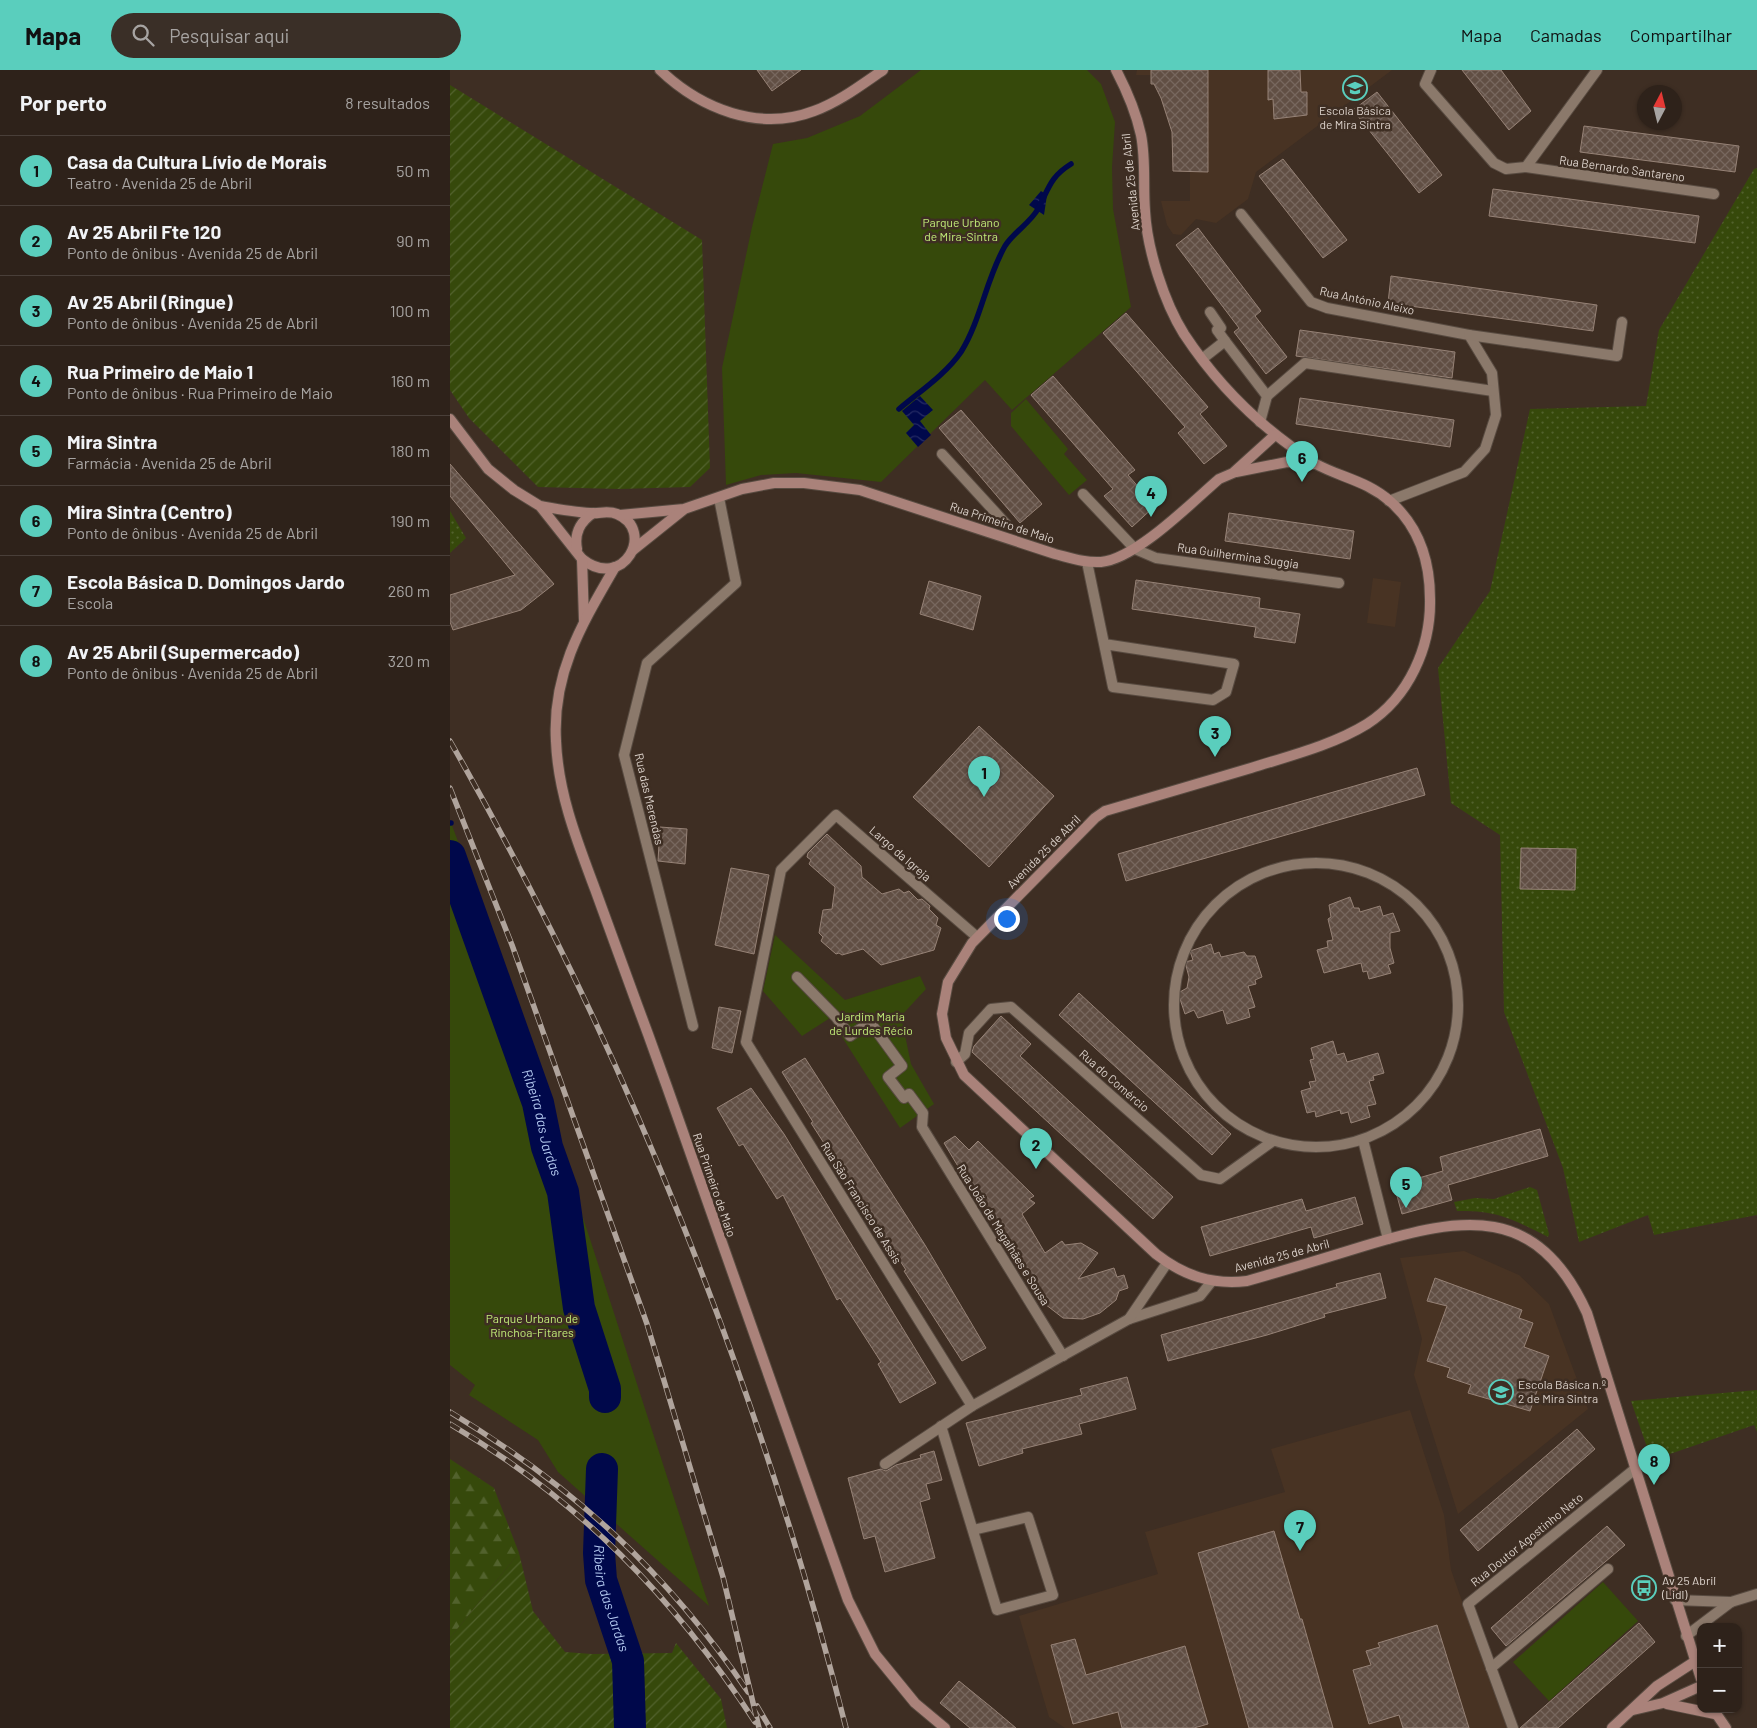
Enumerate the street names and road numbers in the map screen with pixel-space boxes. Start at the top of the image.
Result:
street label: Avenida 25 de Abril [1118,133,1142,231]
street label: Rua Bernardo Santareno [1558,152,1686,184]
street label: Rua António Aleixo [1318,283,1416,317]
street label: Rua Primeiro de Maio [948,499,1056,546]
street label: Rua Guilhermina Suggia [1176,540,1300,570]
street label: Rua das Merendas [633,752,667,846]
street label: Avenida 25 de Abril [1004,812,1083,891]
street label: Largo da Igreja [867,823,934,884]
street label: Rua do Comércio [1077,1046,1152,1114]
street label: Rua Primeiro de Maio [691,1131,739,1239]
street label: Rua São Francisco de Assis [819,1139,905,1266]
street label: Rua João de Magalhães e Sousa [955,1161,1053,1308]
street label: Avenida 25 de Abril [1233,1236,1331,1274]
street label: Rua Doutor Agostinho Neto [1467,1490,1585,1589]

